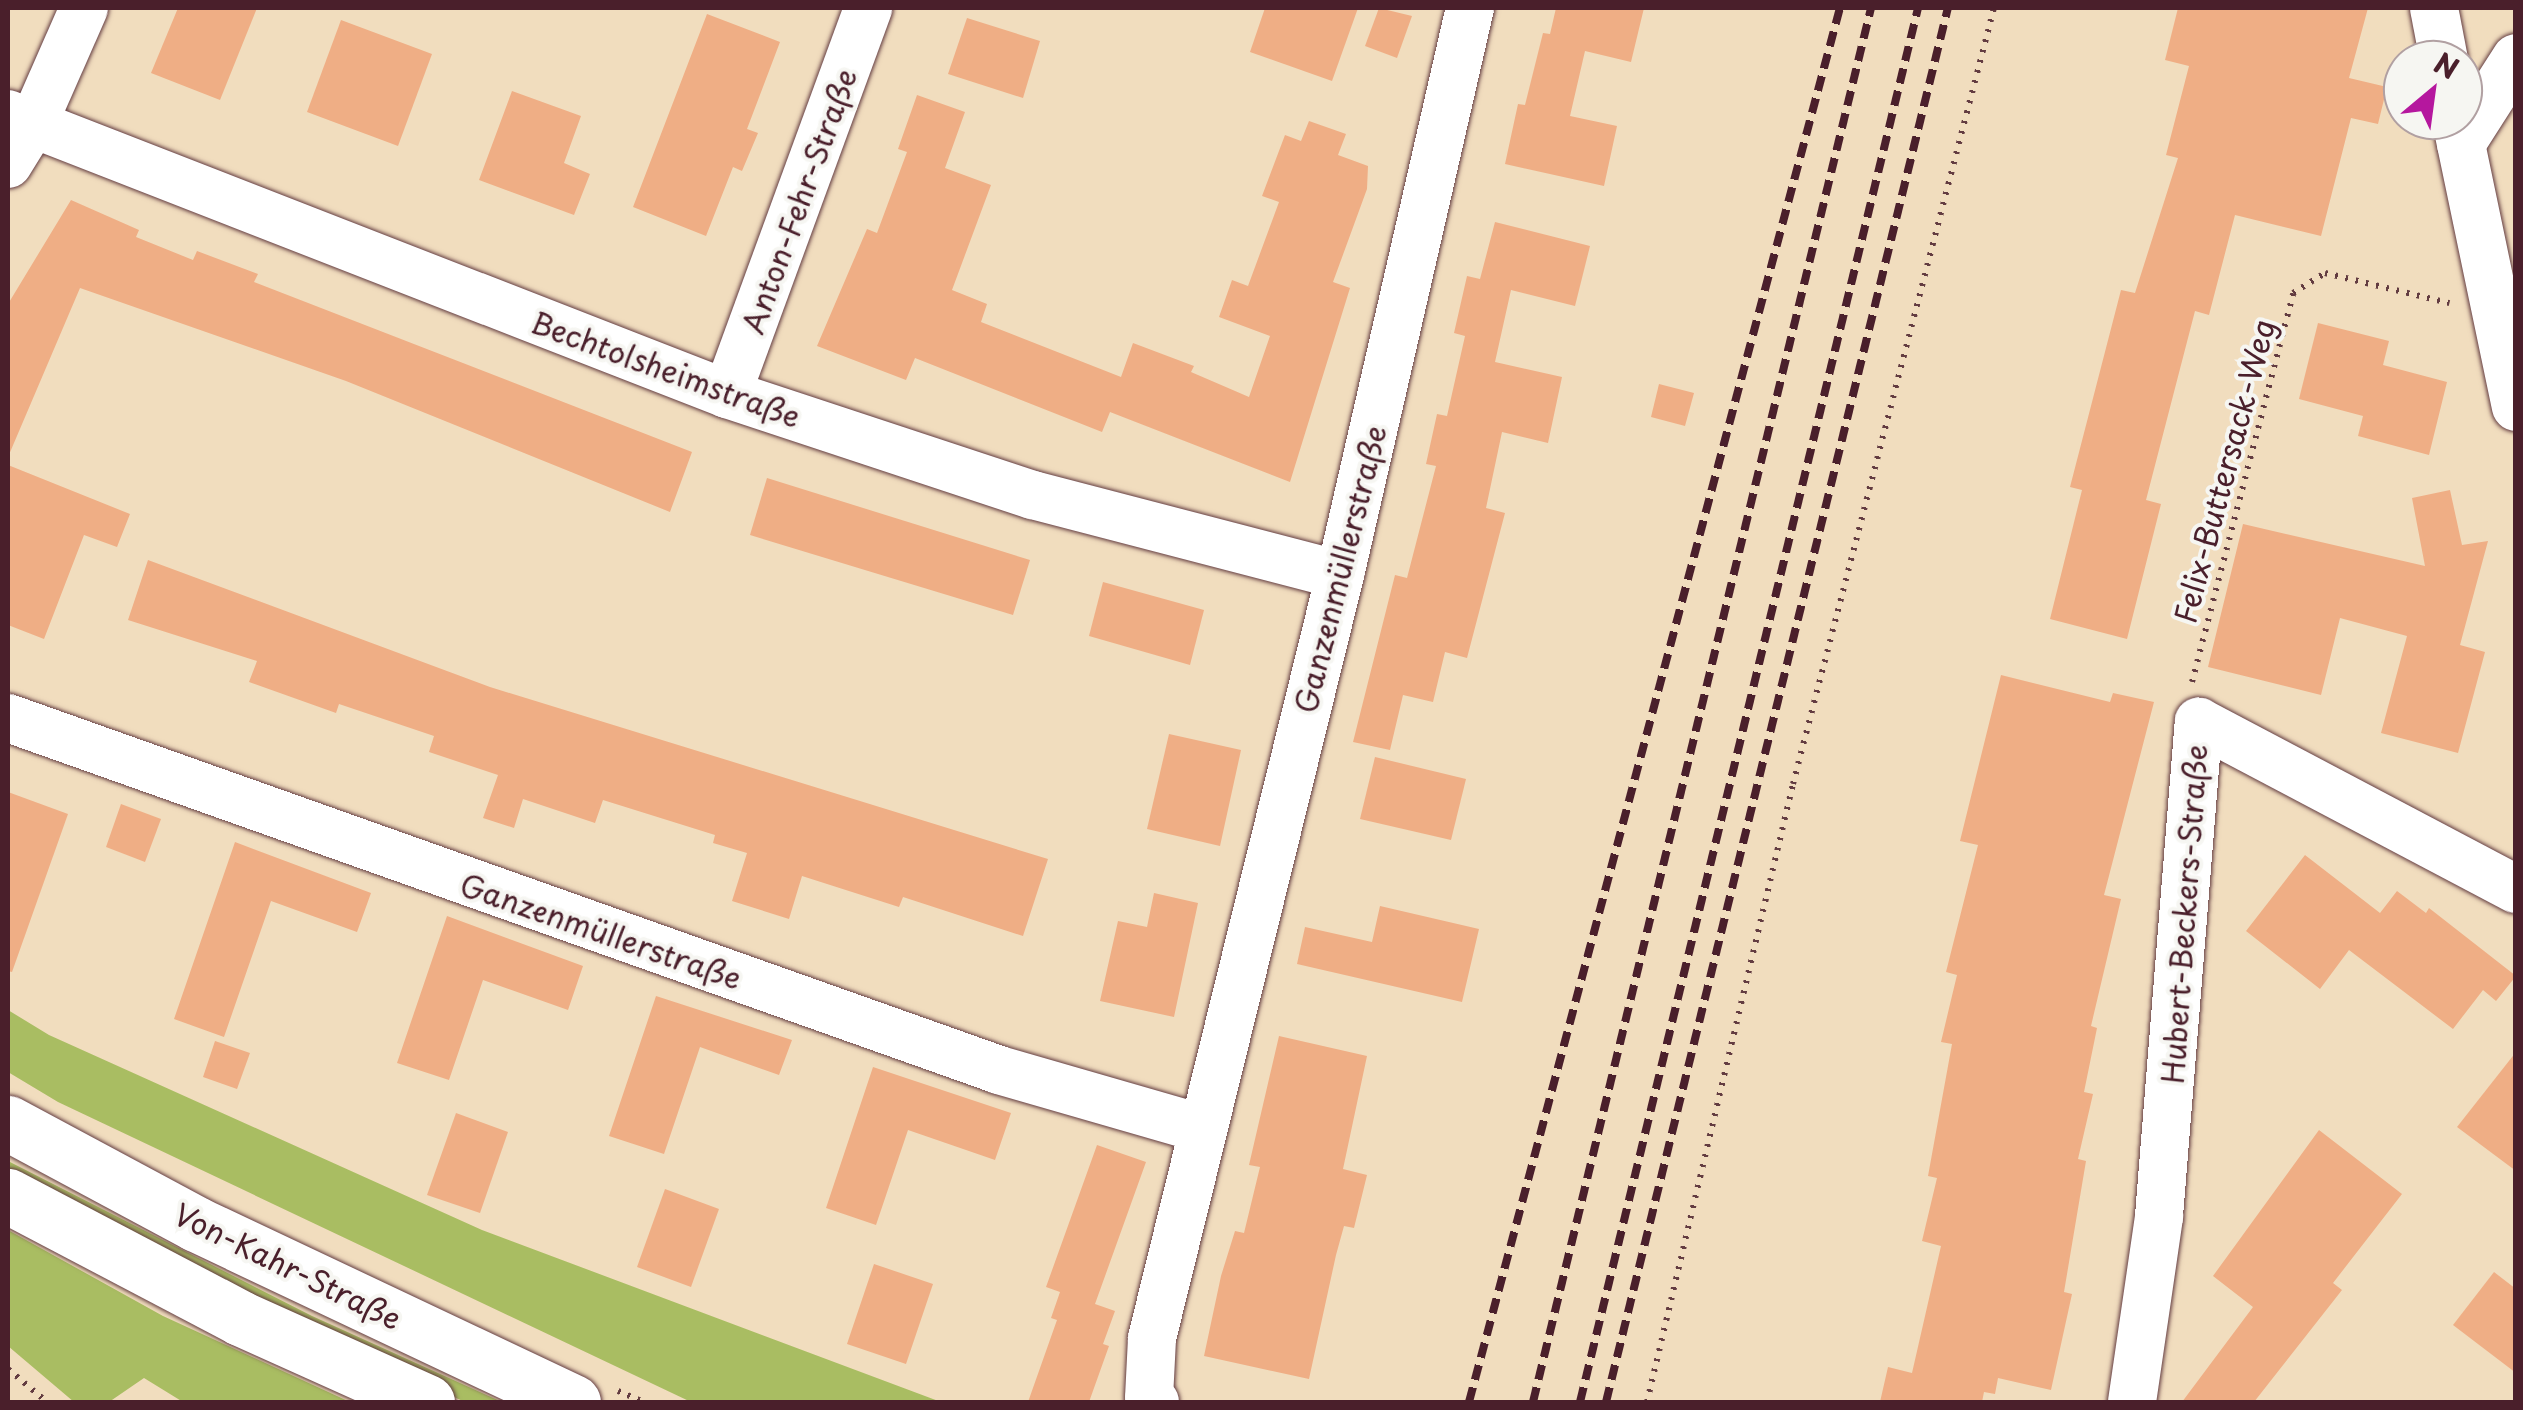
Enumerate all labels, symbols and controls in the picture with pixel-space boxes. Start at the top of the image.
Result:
north arrow [2383,40,2483,140]
text: N [2427,41,2467,89]
street label: Anton-Fehr-Straße [734,64,864,338]
street label: Bechtolsheimstraße [527,304,805,434]
street label: Felix-Buttersack-Weg [2166,315,2282,627]
street label: Ganzenmüllerstraße [1287,421,1393,717]
street label: Hubert-Beckers-Straße [2154,743,2214,1085]
street label: Ganzenmüllerstraße [456,866,746,996]
street label: Von-Kahr-Straße [169,1195,407,1337]

